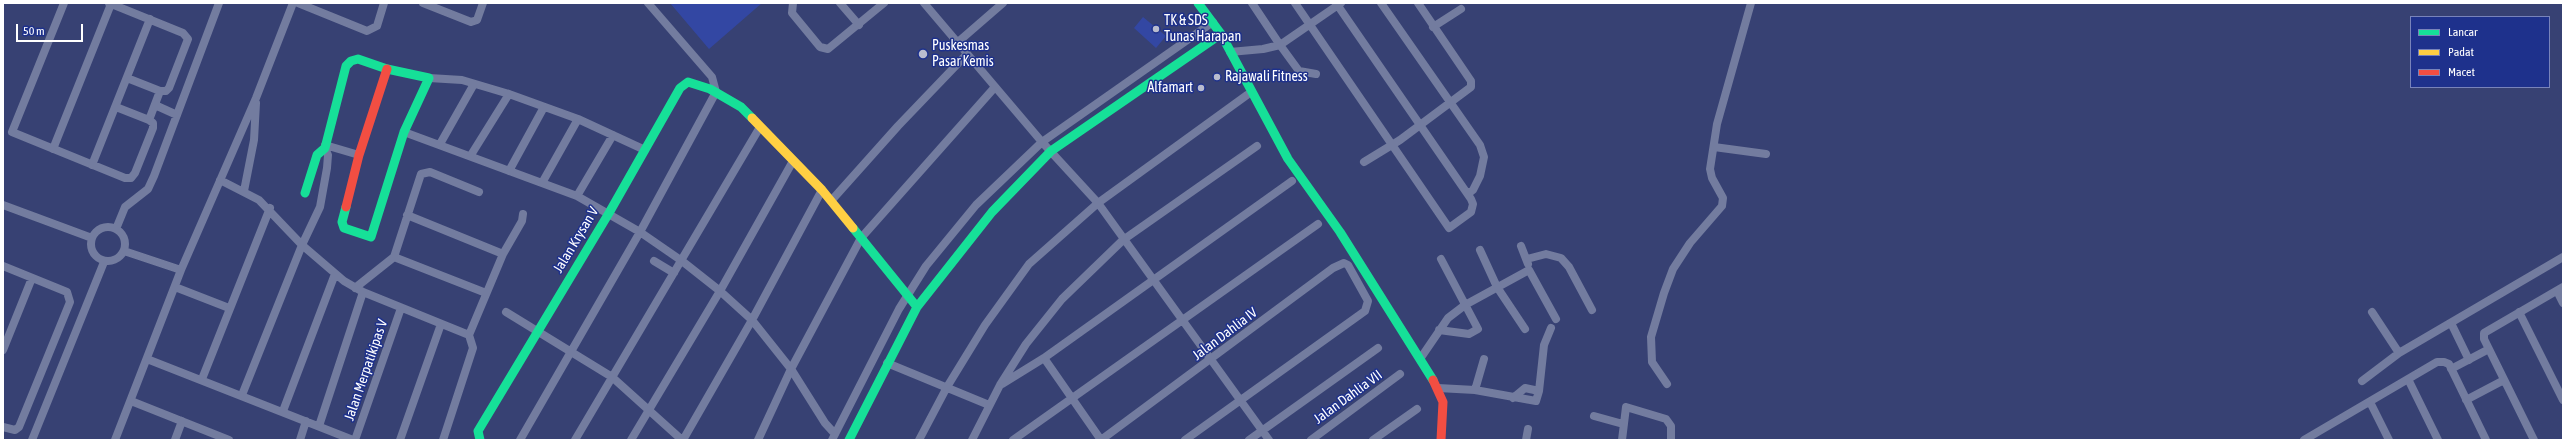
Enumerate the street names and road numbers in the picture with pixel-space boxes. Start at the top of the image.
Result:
street label: Jalan Krysan V [550,204,602,276]
street label: Jalan Dahlia IV [1189,304,1261,364]
street label: Jalan Merpatikipas V [341,317,391,423]
street label: Jalan Dahlia VII [1311,367,1385,427]

